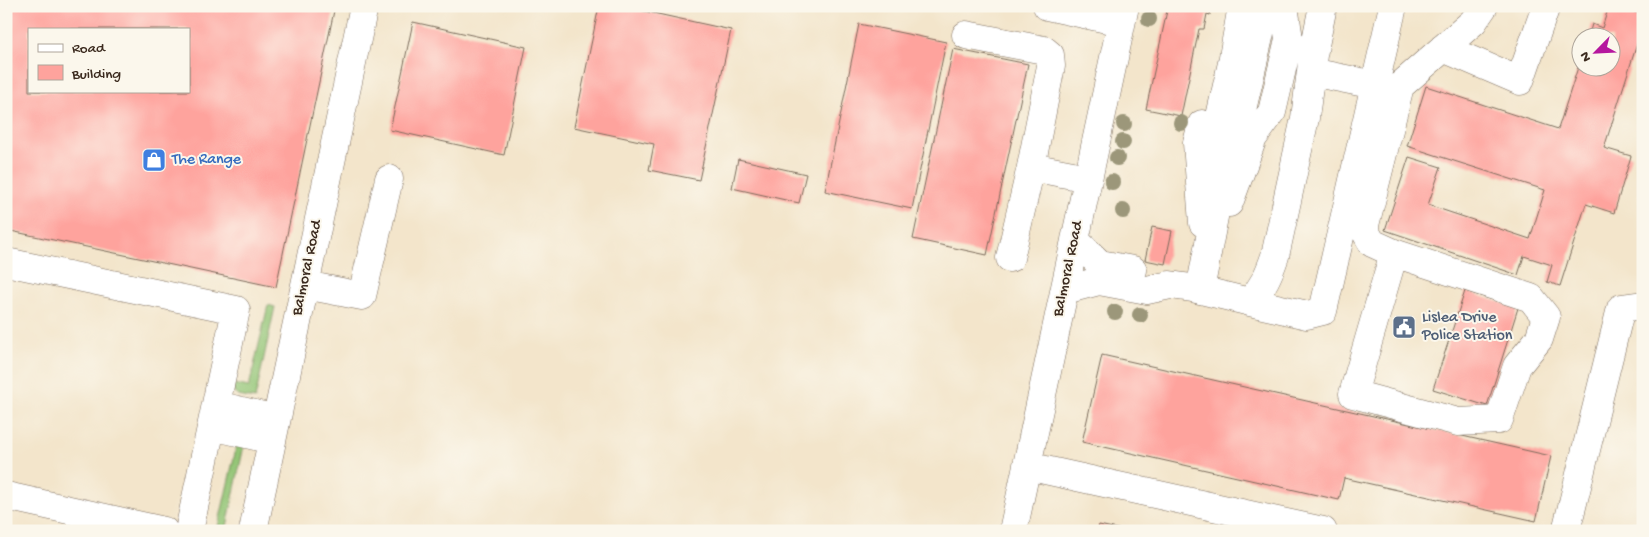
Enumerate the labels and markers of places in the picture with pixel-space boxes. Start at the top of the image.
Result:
shop icon: The Range [141,147,167,173]
place label: The Range [171,151,242,170]
place label: Lislea Drive Police Station [1421,309,1513,346]
public building icon: Lislea Drive Police Station [1391,314,1417,340]

